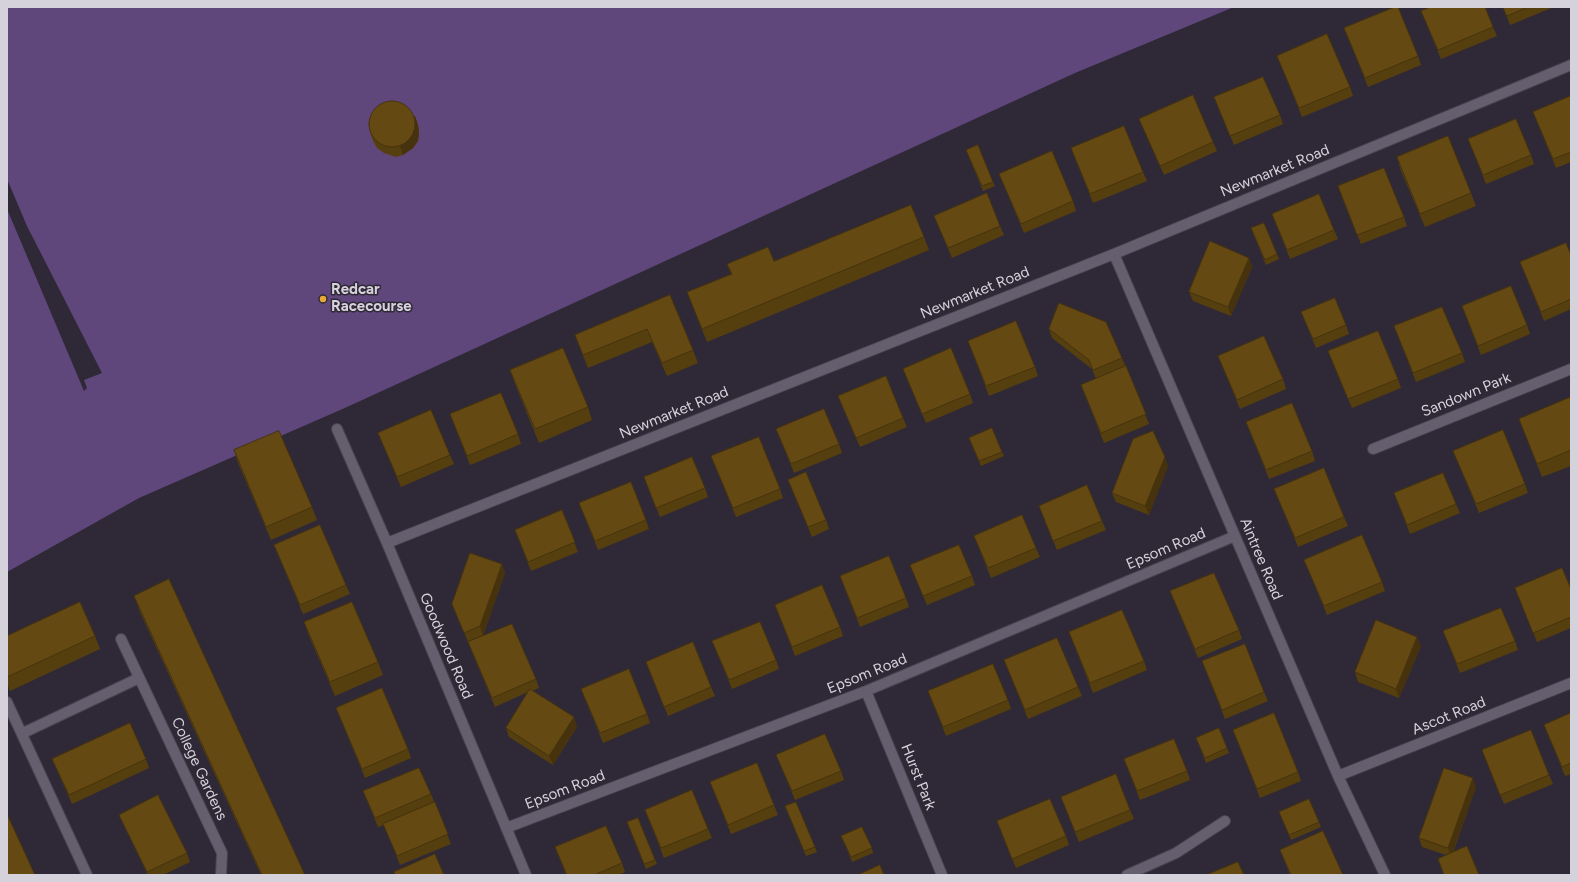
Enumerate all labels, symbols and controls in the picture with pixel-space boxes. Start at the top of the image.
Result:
street label: Newmarket Road [1218,141,1332,201]
street label: Newmarket Road [918,263,1032,323]
place label: Redcar Racecourse [331,281,412,316]
marker: Redcar Racecourse [318,294,328,304]
street label: Sandown Park [1419,369,1513,421]
street label: Newmarket Road [617,383,731,443]
street label: Aintree Road [1236,515,1286,603]
street label: Epsom Road [1124,524,1208,574]
street label: Goodwood Road [416,590,476,702]
street label: Epsom Road [824,650,910,698]
street label: Ascot Road [1410,693,1488,739]
street label: College Gardens [167,715,231,823]
street label: Hurst Park [897,741,939,813]
street label: Epsom Road [522,766,608,814]

